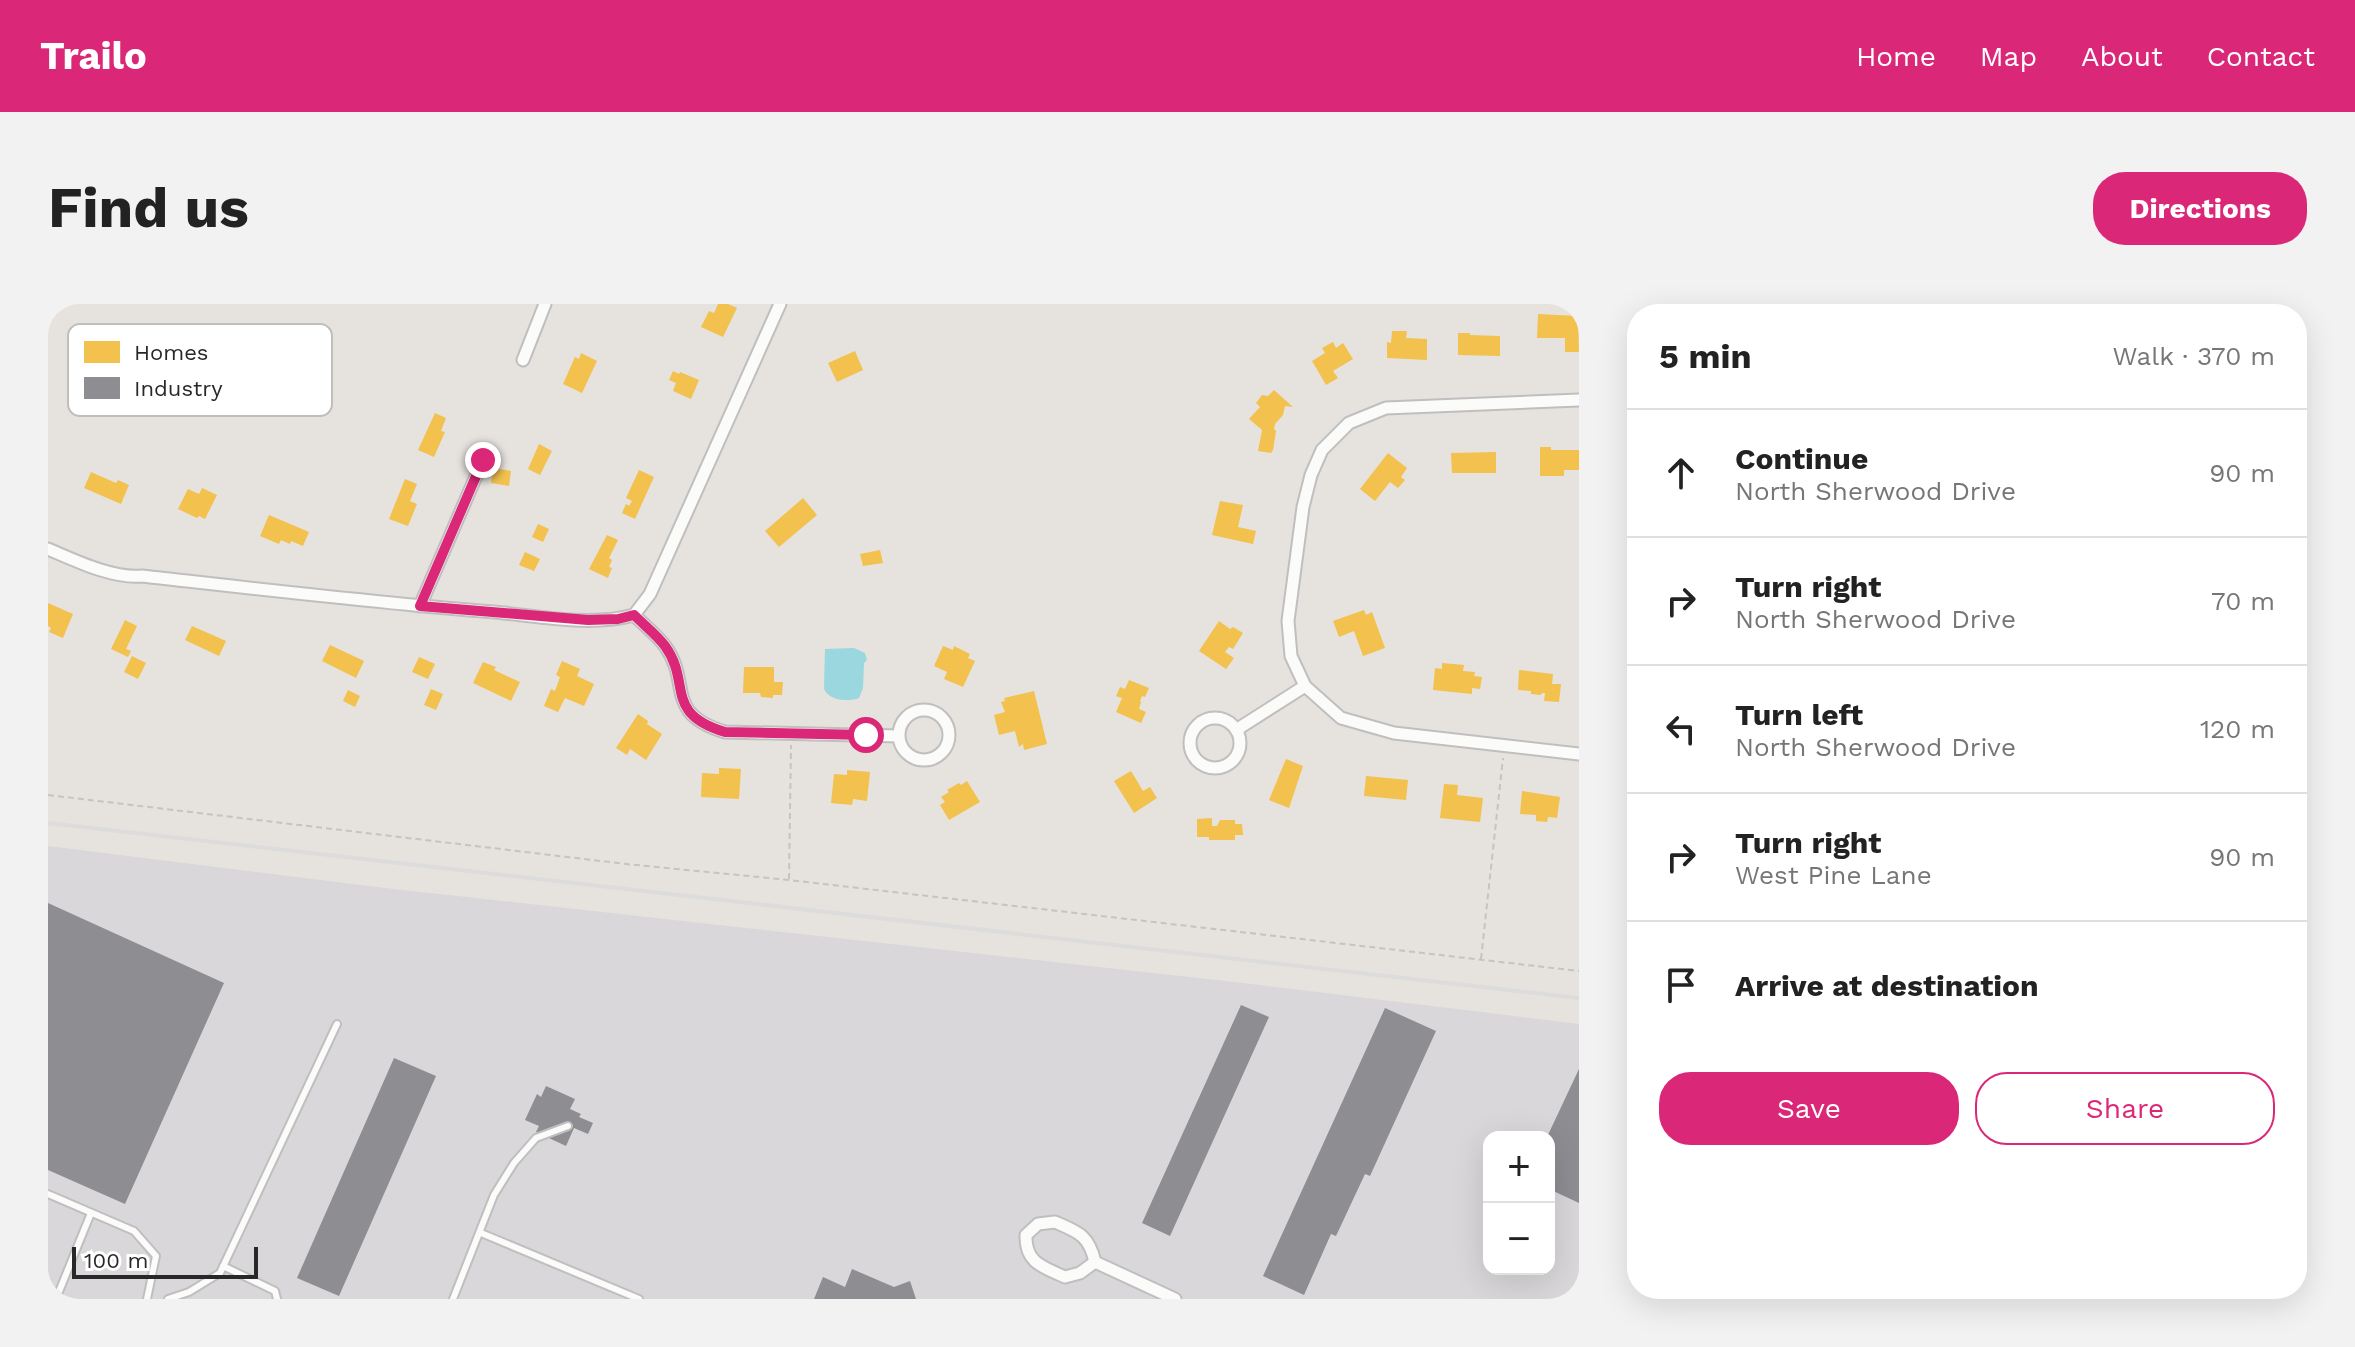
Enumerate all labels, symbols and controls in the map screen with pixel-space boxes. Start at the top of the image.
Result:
text: Trailo [40,34,147,78]
text: Home [1856,40,1936,73]
text: Map [1980,40,2037,73]
text: About [2081,40,2163,73]
text: Contact [2207,40,2315,73]
button: Directions [2093,172,2307,245]
text: Find us [48,175,249,241]
legend [68,324,332,416]
text: 5 min [1659,336,1752,376]
text: Homes [134,340,208,365]
text: Walk · 370 m [2113,341,2275,371]
text: Industry [134,376,223,401]
text: Continue [1735,441,1868,476]
route end [465,442,501,478]
icon: ahead [1659,451,1703,495]
text: 90 m [2209,458,2275,488]
text: North Sherwood Drive [1735,476,2016,506]
text: Turn right [1735,569,1881,604]
icon: right [1659,579,1703,623]
text: 70 m [2211,586,2275,616]
text: North Sherwood Drive [1735,604,2016,634]
text: Turn left [1735,697,1863,732]
icon: left [1659,707,1703,751]
text: 120 m [2200,714,2275,744]
route start [848,717,884,753]
text: North Sherwood Drive [1735,732,2016,762]
text: Turn right [1735,825,1881,860]
icon: right [1659,835,1703,879]
text: 90 m [2209,842,2275,872]
text: West Pine Lane [1735,860,1932,890]
icon: arrive [1659,963,1703,1007]
text: Arrive at destination [1735,968,2039,1003]
button: Save [1659,1072,1959,1145]
button: Share [1975,1072,2275,1145]
map controls [1483,1131,1555,1275]
button: + [1483,1131,1555,1203]
button: − [1483,1203,1555,1275]
scale bar [72,1243,258,1279]
text: 100 m [84,1248,148,1273]

